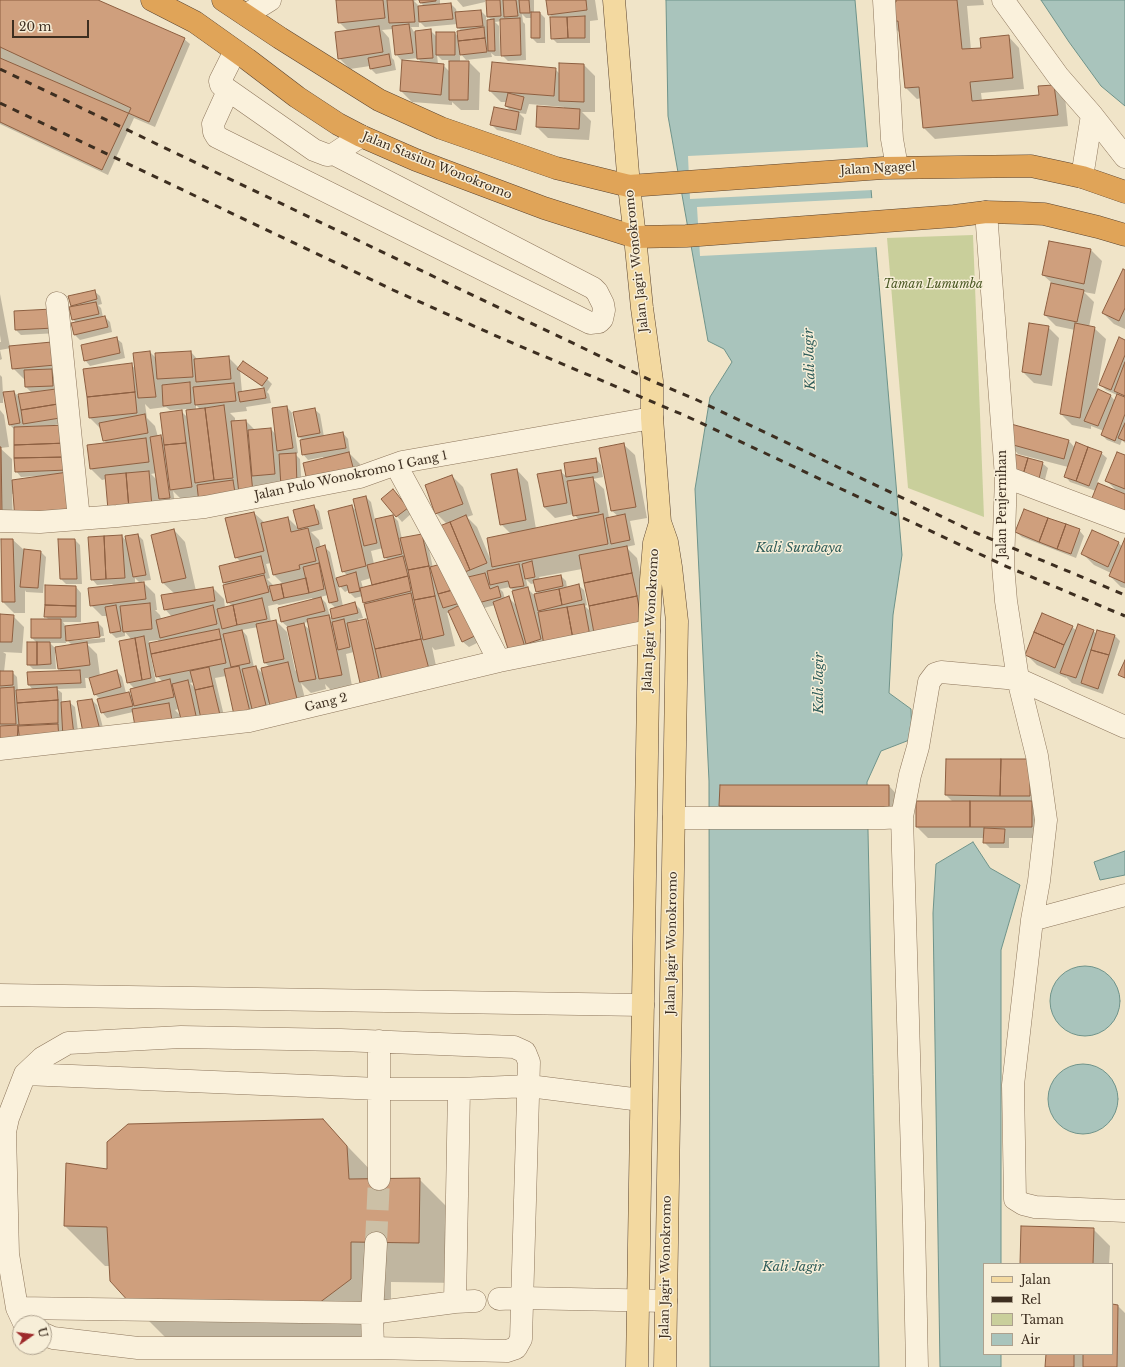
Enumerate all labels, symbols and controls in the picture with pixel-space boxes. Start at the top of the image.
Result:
scale bar [14,12,91,38]
text: 20 m [19,19,51,34]
street label: Jalan Stasiun Wonokromo [360,129,514,203]
street label: Jalan Ngagel [840,160,916,178]
street label: Jalan Jagir Wonokromo [622,189,652,333]
park label: Taman Lumumba [883,278,983,292]
water label: Kali Jagir [801,328,819,390]
street label: Jalan Pulo Wonokromo I Gang 1 [253,449,449,503]
street label: Jalan Penjernihan [996,450,1010,558]
water label: Kali Surabaya [756,540,842,556]
street label: Jalan Jagir Wonokromo [640,548,662,692]
water label: Kali Jagir [811,652,827,714]
street label: Gang 2 [303,691,349,715]
street label: Jalan Jagir Wonokromo [664,871,680,1015]
street label: Jalan Jagir Wonokromo [658,1195,674,1339]
water label: Kali Jagir [762,1259,824,1275]
legend [983,1263,1113,1355]
text: Jalan [1021,1272,1051,1287]
text: Rel [1021,1292,1041,1307]
text: Taman [1021,1312,1064,1327]
north arrow [12,1315,52,1355]
text: U [35,1326,51,1339]
text: Air [1021,1332,1040,1347]

